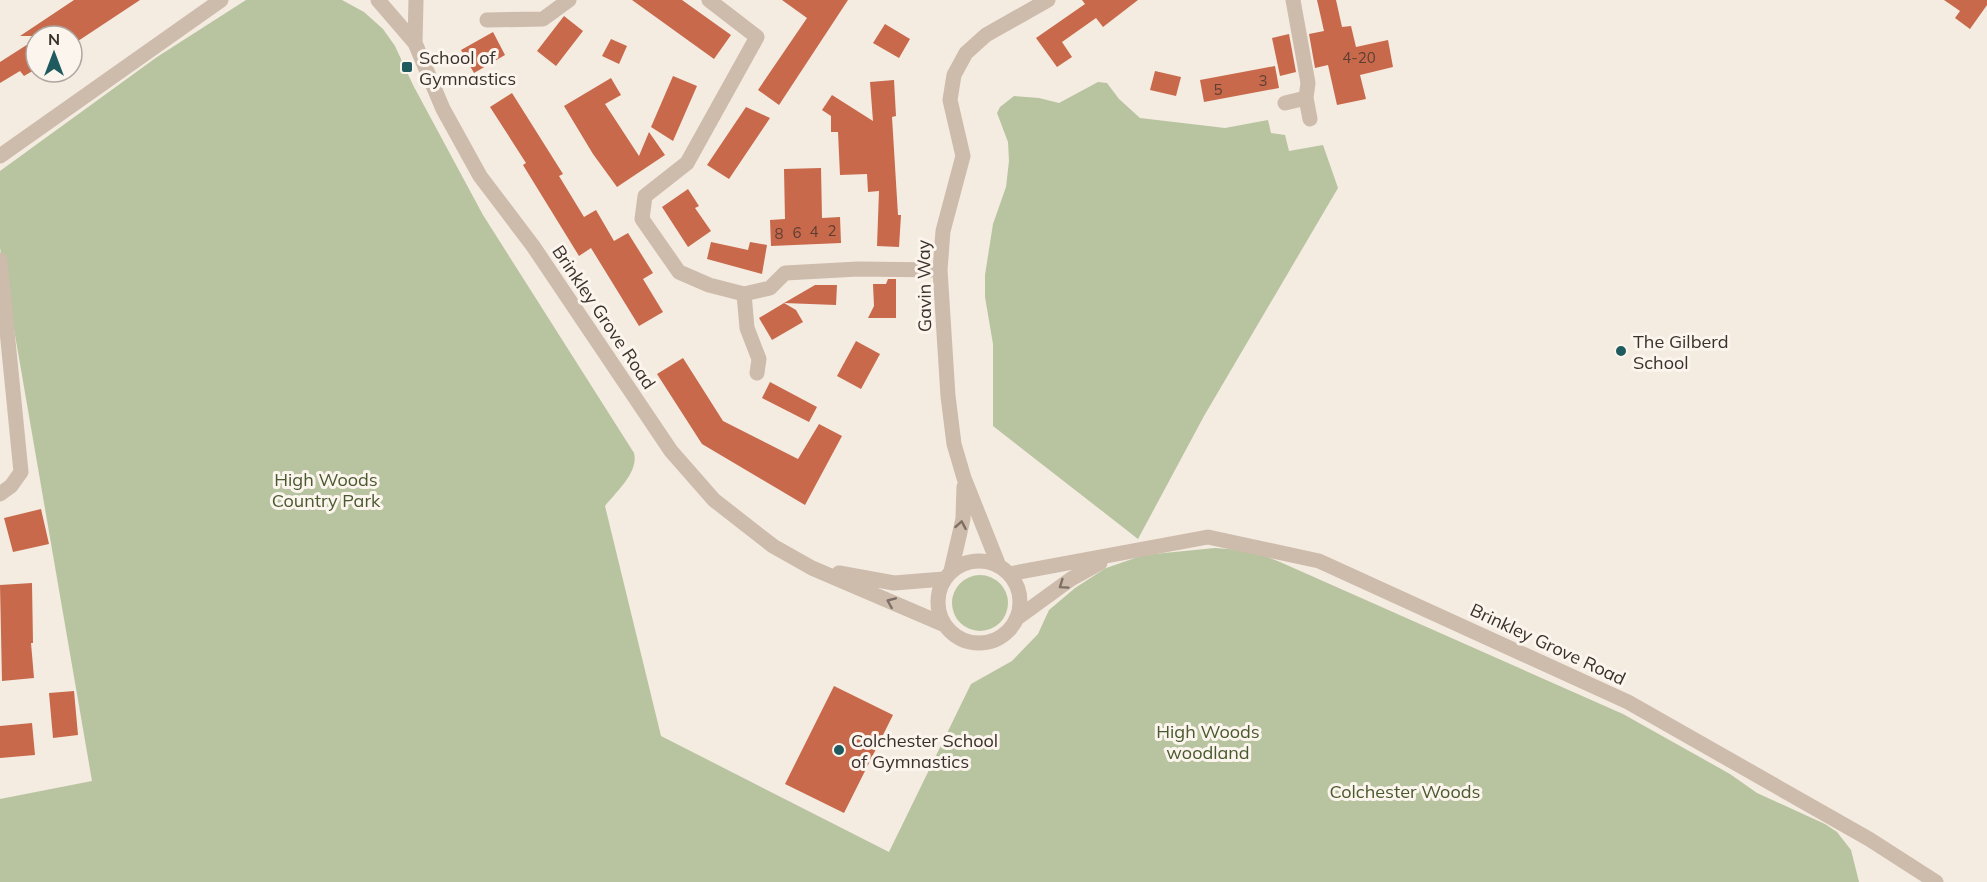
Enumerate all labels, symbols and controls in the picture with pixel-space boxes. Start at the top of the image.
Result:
north arrow [24,24,84,84]
text: N [48,29,60,49]
place label: School of Gymnastics [419,46,516,90]
house number: 4-20 [1342,48,1376,67]
marker: School of Gymnastics [400,60,414,74]
house number: 3 [1258,71,1268,90]
house number: 5 [1213,80,1223,99]
house number: 2 [827,221,837,240]
house number: 4 [809,222,819,241]
house number: 6 [792,223,802,242]
house number: 8 [774,224,784,243]
street label: Gavin Way [912,239,936,332]
street label: Brinkley Grove Road [547,241,661,393]
place label: The Gilberd School [1633,330,1728,374]
marker: The Gilberd School [1614,344,1628,358]
park label: High Woods Country Park [272,468,381,512]
one-way arrow [954,521,967,531]
one-way arrow [1059,578,1070,589]
one-way arrow [886,597,897,609]
street label: Brinkley Grove Road [1467,598,1629,690]
park label: High Woods woodland [1156,720,1260,764]
place label: Colchester School of Gymnastics [851,729,998,773]
marker: Colchester School of Gymnastics [832,743,846,757]
park label: Colchester Woods [1330,780,1480,803]

